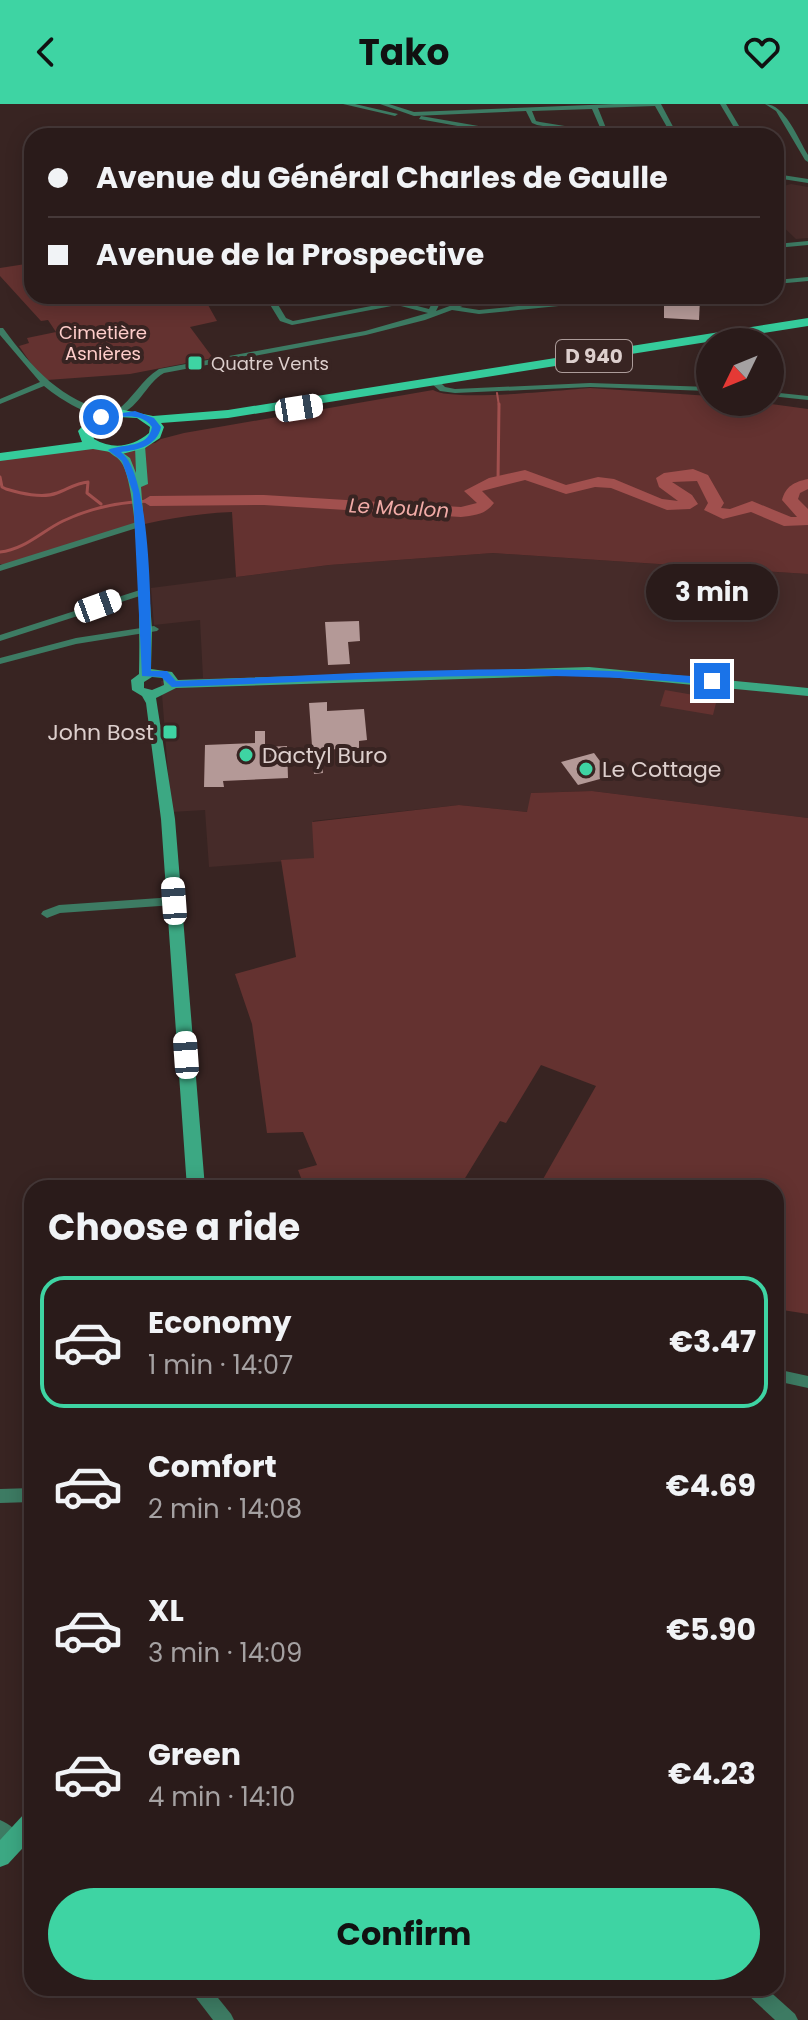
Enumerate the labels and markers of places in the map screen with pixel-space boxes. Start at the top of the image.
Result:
place label: Quatre Vents [211,351,329,376]
marker: Quatre Vents [186,354,204,372]
place label: John Bost [47,717,154,748]
marker: John Bost [161,723,179,741]
place label: Dactyl Buro [262,740,387,771]
marker: Dactyl Buro [237,746,255,764]
place label: Le Cottage [602,754,721,785]
marker: Le Cottage [577,760,595,778]

